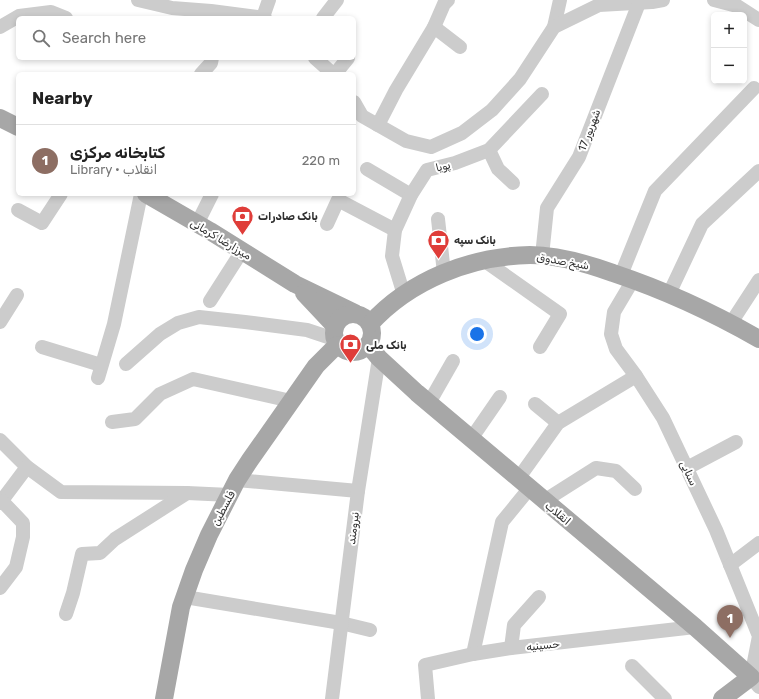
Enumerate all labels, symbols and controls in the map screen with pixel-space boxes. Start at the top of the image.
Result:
map controls [711,12,747,84]
button: + [711,12,747,48]
search box [16,16,356,60]
icon: search [30,27,52,49]
text: Search here [62,29,146,47]
button: − [711,48,747,84]
text: Nearby [32,88,93,108]
street label: 17 شهریور [576,107,604,153]
text: کتابخانه مرکزی [70,144,165,162]
text: 1 [42,153,48,168]
text: 220 m [302,153,340,168]
street label: پویا [434,158,452,176]
text: Library · انقلاب [70,162,157,177]
bank icon: بانک صادرات [230,203,256,236]
place label: بانک صادرات [258,210,318,223]
street label: میرزارضا کرمانی [188,216,254,263]
bank icon: بانک سپه [425,227,451,260]
place label: بانک سپه [454,234,496,248]
street label: شیخ صدوق [535,250,590,274]
your location [467,324,487,344]
bank icon: بانک ملی [337,332,363,365]
place label: بانک ملی [366,339,407,352]
street label: سنایی [677,459,700,488]
street label: فلسطین [209,489,238,528]
street label: انقلاب [542,499,573,528]
street label: نیرومند [345,511,363,545]
pin: 1 [717,605,743,638]
street label: حسینیه [526,637,561,654]

